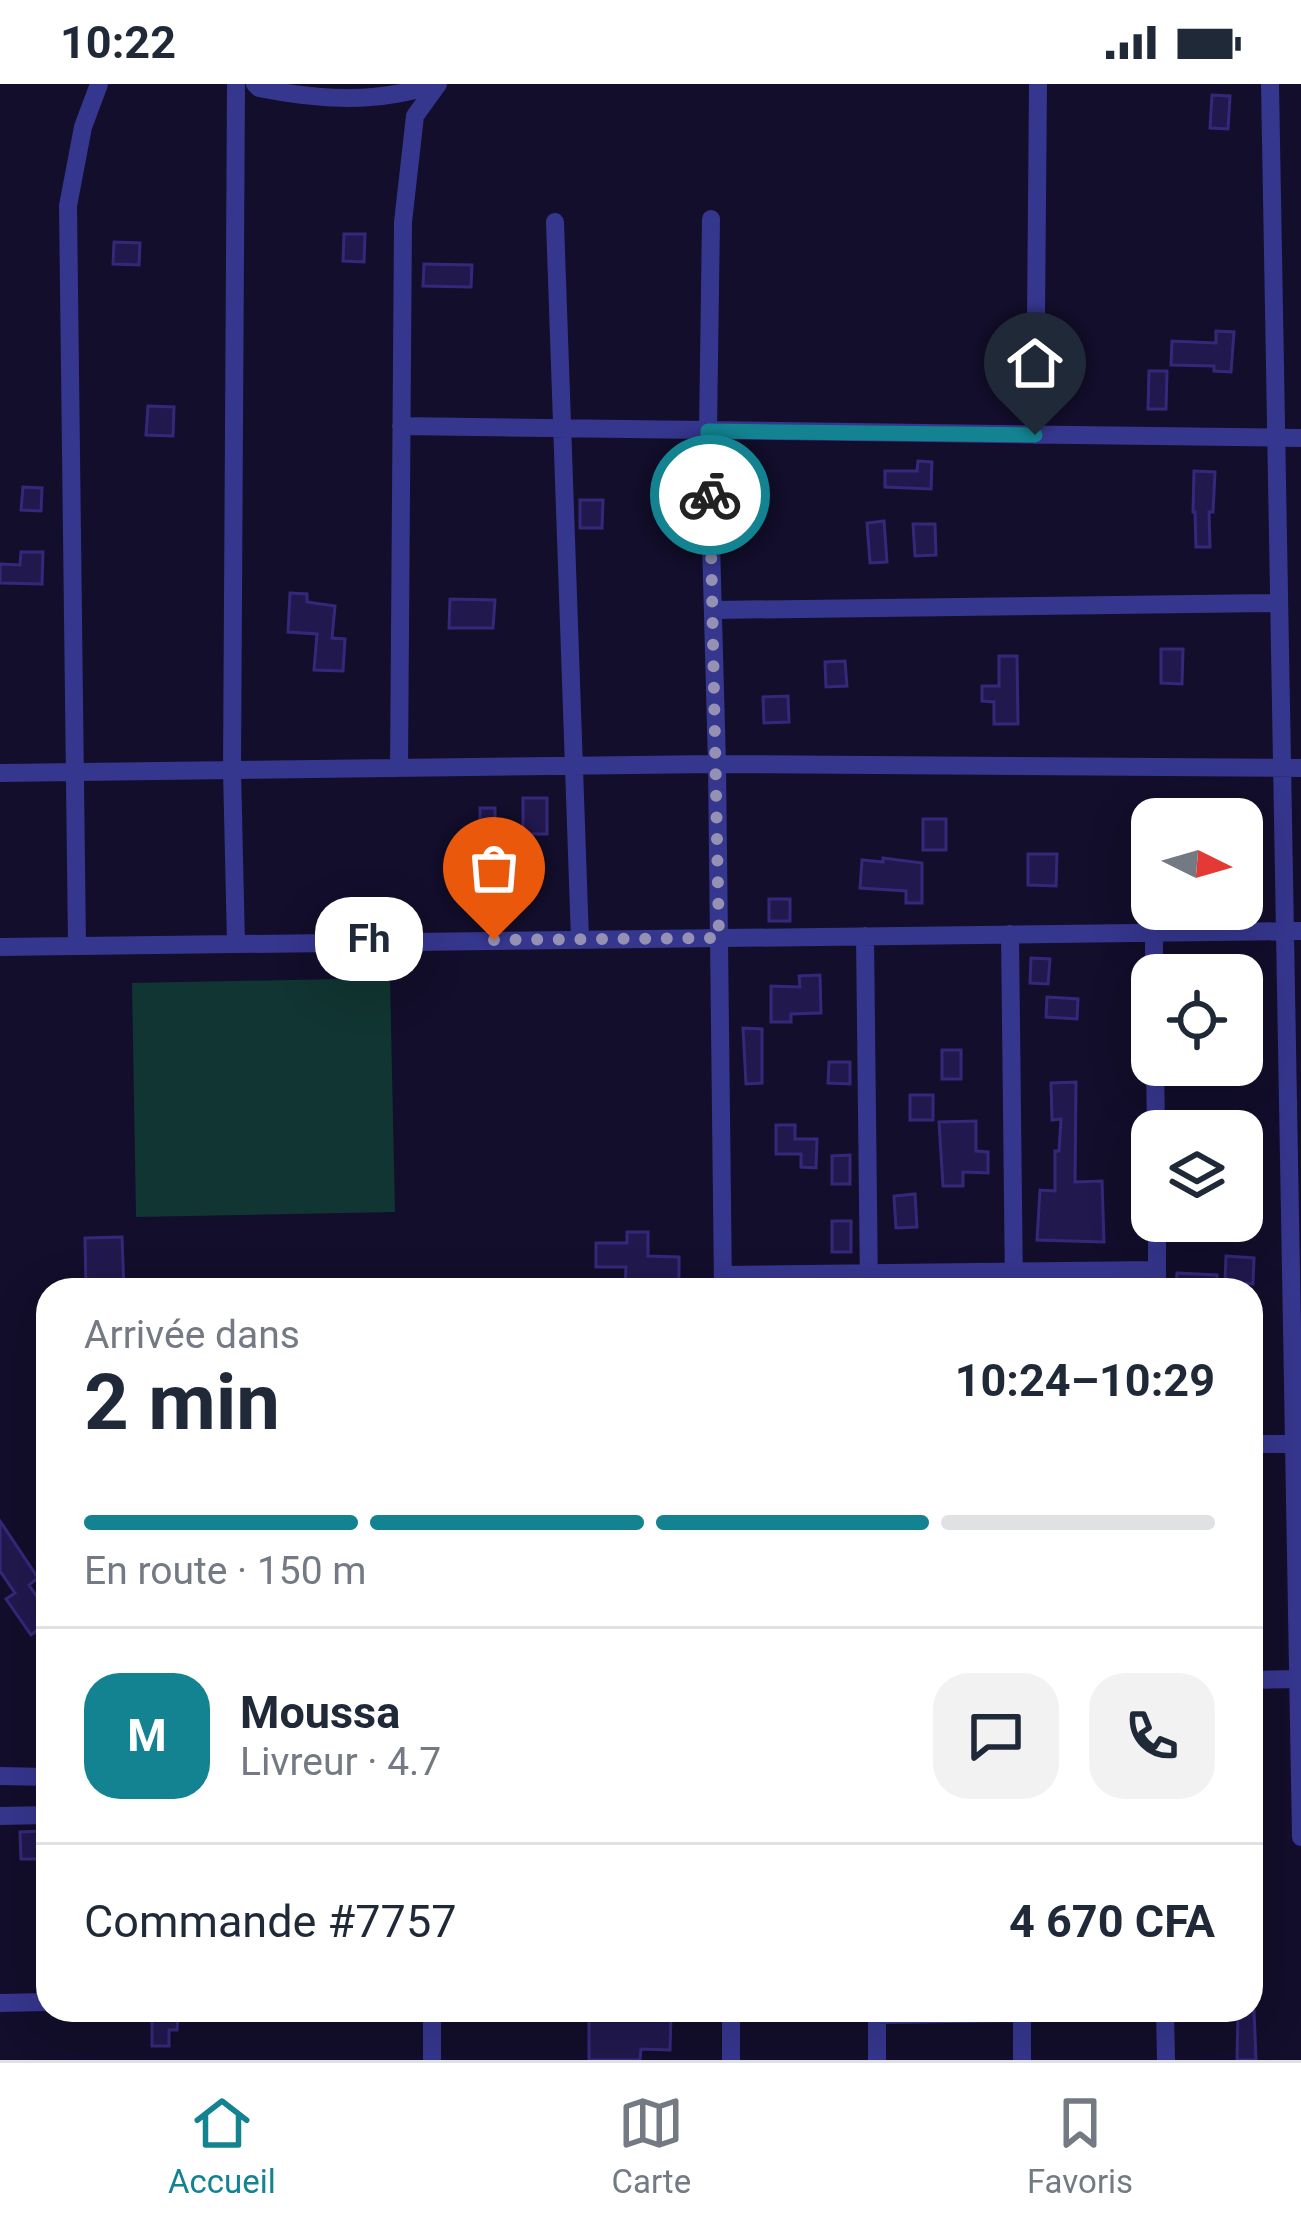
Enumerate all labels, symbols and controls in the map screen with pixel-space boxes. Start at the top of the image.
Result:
text: 10:22 [60,16,176,69]
pin [984,312,1086,435]
icon: home [1002,330,1068,396]
courier [650,435,770,555]
icon: bike [677,462,743,528]
north arrow [1131,798,1263,930]
map controls [1131,798,1263,1242]
pin [443,817,545,940]
icon: bag [461,835,527,901]
callout: Fh [314,898,422,982]
text: Fh [347,916,391,962]
button: locate [1131,954,1263,1086]
button: layers [1131,1110,1263,1242]
text: Arrivée dans [84,1312,300,1358]
text: 10:24–10:29 [955,1354,1215,1407]
text: 2 min [84,1357,280,1448]
text: En route · 150 m [84,1548,367,1594]
button: chat [933,1673,1059,1799]
button: phone [1089,1673,1215,1799]
text: Moussa [240,1686,400,1739]
text: M [127,1709,167,1762]
text: Livreur · 4.7 [240,1739,441,1785]
text: Commande #7757 [84,1895,456,1948]
text: 4 670 CFA [1009,1895,1215,1948]
tab: Accueil [168,2090,276,2201]
tab: Carte [611,2090,691,2201]
tab: Favoris [1027,2090,1133,2201]

